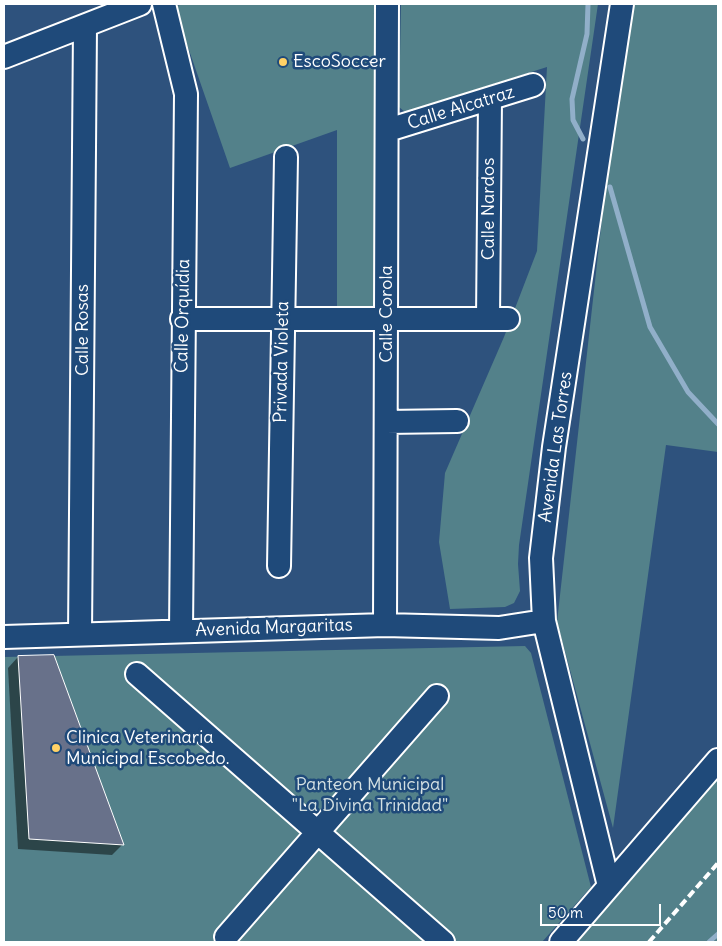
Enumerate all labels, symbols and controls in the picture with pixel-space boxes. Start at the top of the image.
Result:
place label: EscoSoccer [293,51,386,73]
marker: EscoSoccer [277,56,289,68]
street label: Calle Alcatraz [405,81,517,135]
street label: Calle Nardos [478,158,500,260]
street label: Calle Orquídia [171,259,195,373]
street label: Calle Corola [376,265,398,363]
street label: Calle Rosas [72,284,94,376]
street label: Privada Violeta [270,301,294,423]
street label: Avenida Las Torres [535,370,577,524]
street label: Avenida Margaritas [195,614,353,642]
place label: Clinica Veterinaria Municipal Escobedo. [66,727,229,770]
marker: Clinica Veterinaria Municipal Escobedo. [50,742,62,754]
park label: Panteon Municipal "La Divina Trinidad" [292,774,448,816]
scale bar [542,894,663,926]
text: 50 m [548,903,583,922]

